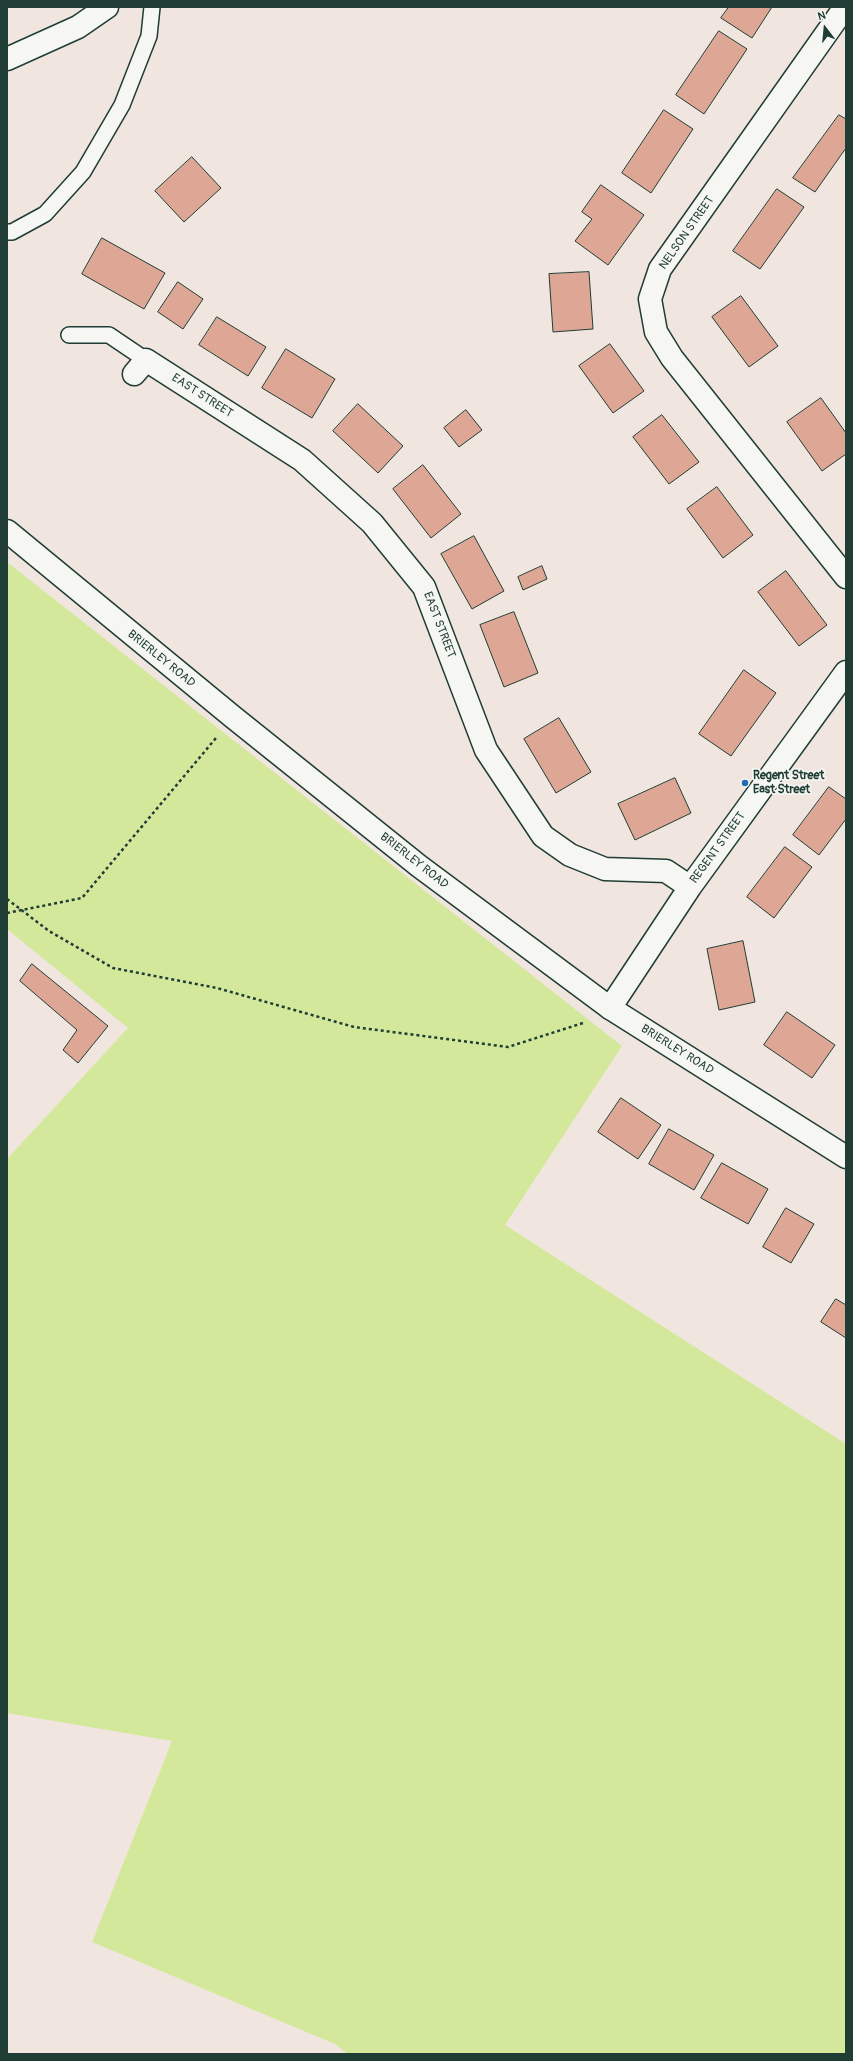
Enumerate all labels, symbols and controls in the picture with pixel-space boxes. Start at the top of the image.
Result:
north arrow [805,8,845,48]
text: N [816,9,827,23]
street label: NELSON STREET [656,194,718,272]
street label: EAST STREET [169,371,235,421]
street label: EAST STREET [420,590,458,660]
street label: BRIERLEY ROAD [124,627,198,691]
place label: Regent Street East Street [753,769,824,797]
marker: Regent Street East Street [740,778,750,788]
street label: REGENT STREET [687,809,749,887]
street label: BRIERLEY ROAD [377,830,451,892]
street label: BRIERLEY ROAD [638,1022,716,1078]

